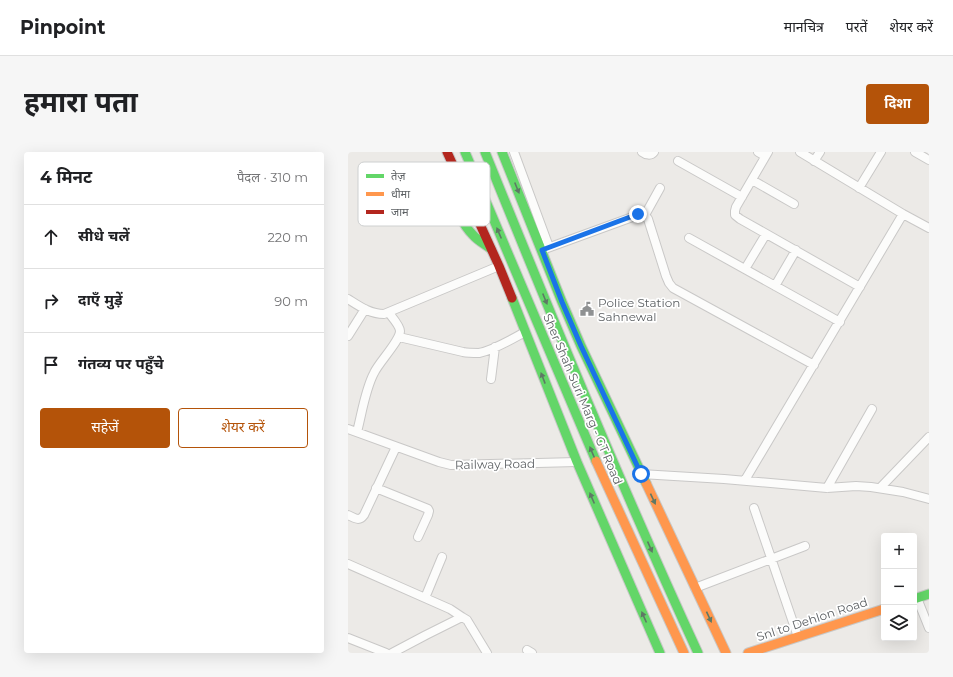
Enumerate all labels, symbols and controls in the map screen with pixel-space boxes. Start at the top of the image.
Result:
text: Pinpoint [20,16,105,39]
text: मानचित्र [784,18,824,36]
text: परतें [846,18,867,36]
text: शेयर करें [889,18,933,36]
button: दिशा [866,84,929,124]
text: हमारा पता [24,85,138,119]
legend [358,162,490,226]
text: 4 मिनट [40,167,92,187]
text: पैदल · 310 m [237,169,308,185]
text: तेज़ [391,169,406,183]
one-way arrow [514,183,520,195]
text: धीमा [391,187,410,201]
text: जाम [391,205,409,219]
route end [629,205,647,223]
icon: ahead [40,226,62,248]
text: सीधे चलें [78,226,130,245]
one-way arrow [496,227,502,238]
text: 220 m [267,229,308,245]
icon: right [40,290,62,312]
text: दाएँ मुड़ें [78,290,123,309]
text: 90 m [274,293,308,309]
one-way arrow [542,293,548,305]
place label: Police Station Sahnewal [598,295,680,324]
public building icon: Police Station Sahnewal [579,301,595,317]
street label: Sher Shah Suri Marg - GT Road [540,311,626,487]
icon: arrive [40,354,62,376]
text: गंतव्य पर पहुँचे [78,354,164,373]
one-way arrow [540,371,546,383]
button: सहेजें [40,408,170,448]
button: शेयर करें [178,408,308,448]
one-way arrow [589,445,595,457]
street label: Railway Road [455,456,535,472]
route start [632,465,650,483]
one-way arrow [589,492,595,504]
one-way arrow [650,494,656,505]
map controls [881,533,917,641]
button: + [881,533,917,569]
one-way arrow [647,542,653,553]
button: − [881,569,917,605]
street label: Snl to Dehlon Road [755,594,869,644]
button: layers [881,605,917,641]
one-way arrow [706,611,712,622]
one-way arrow [641,612,647,623]

